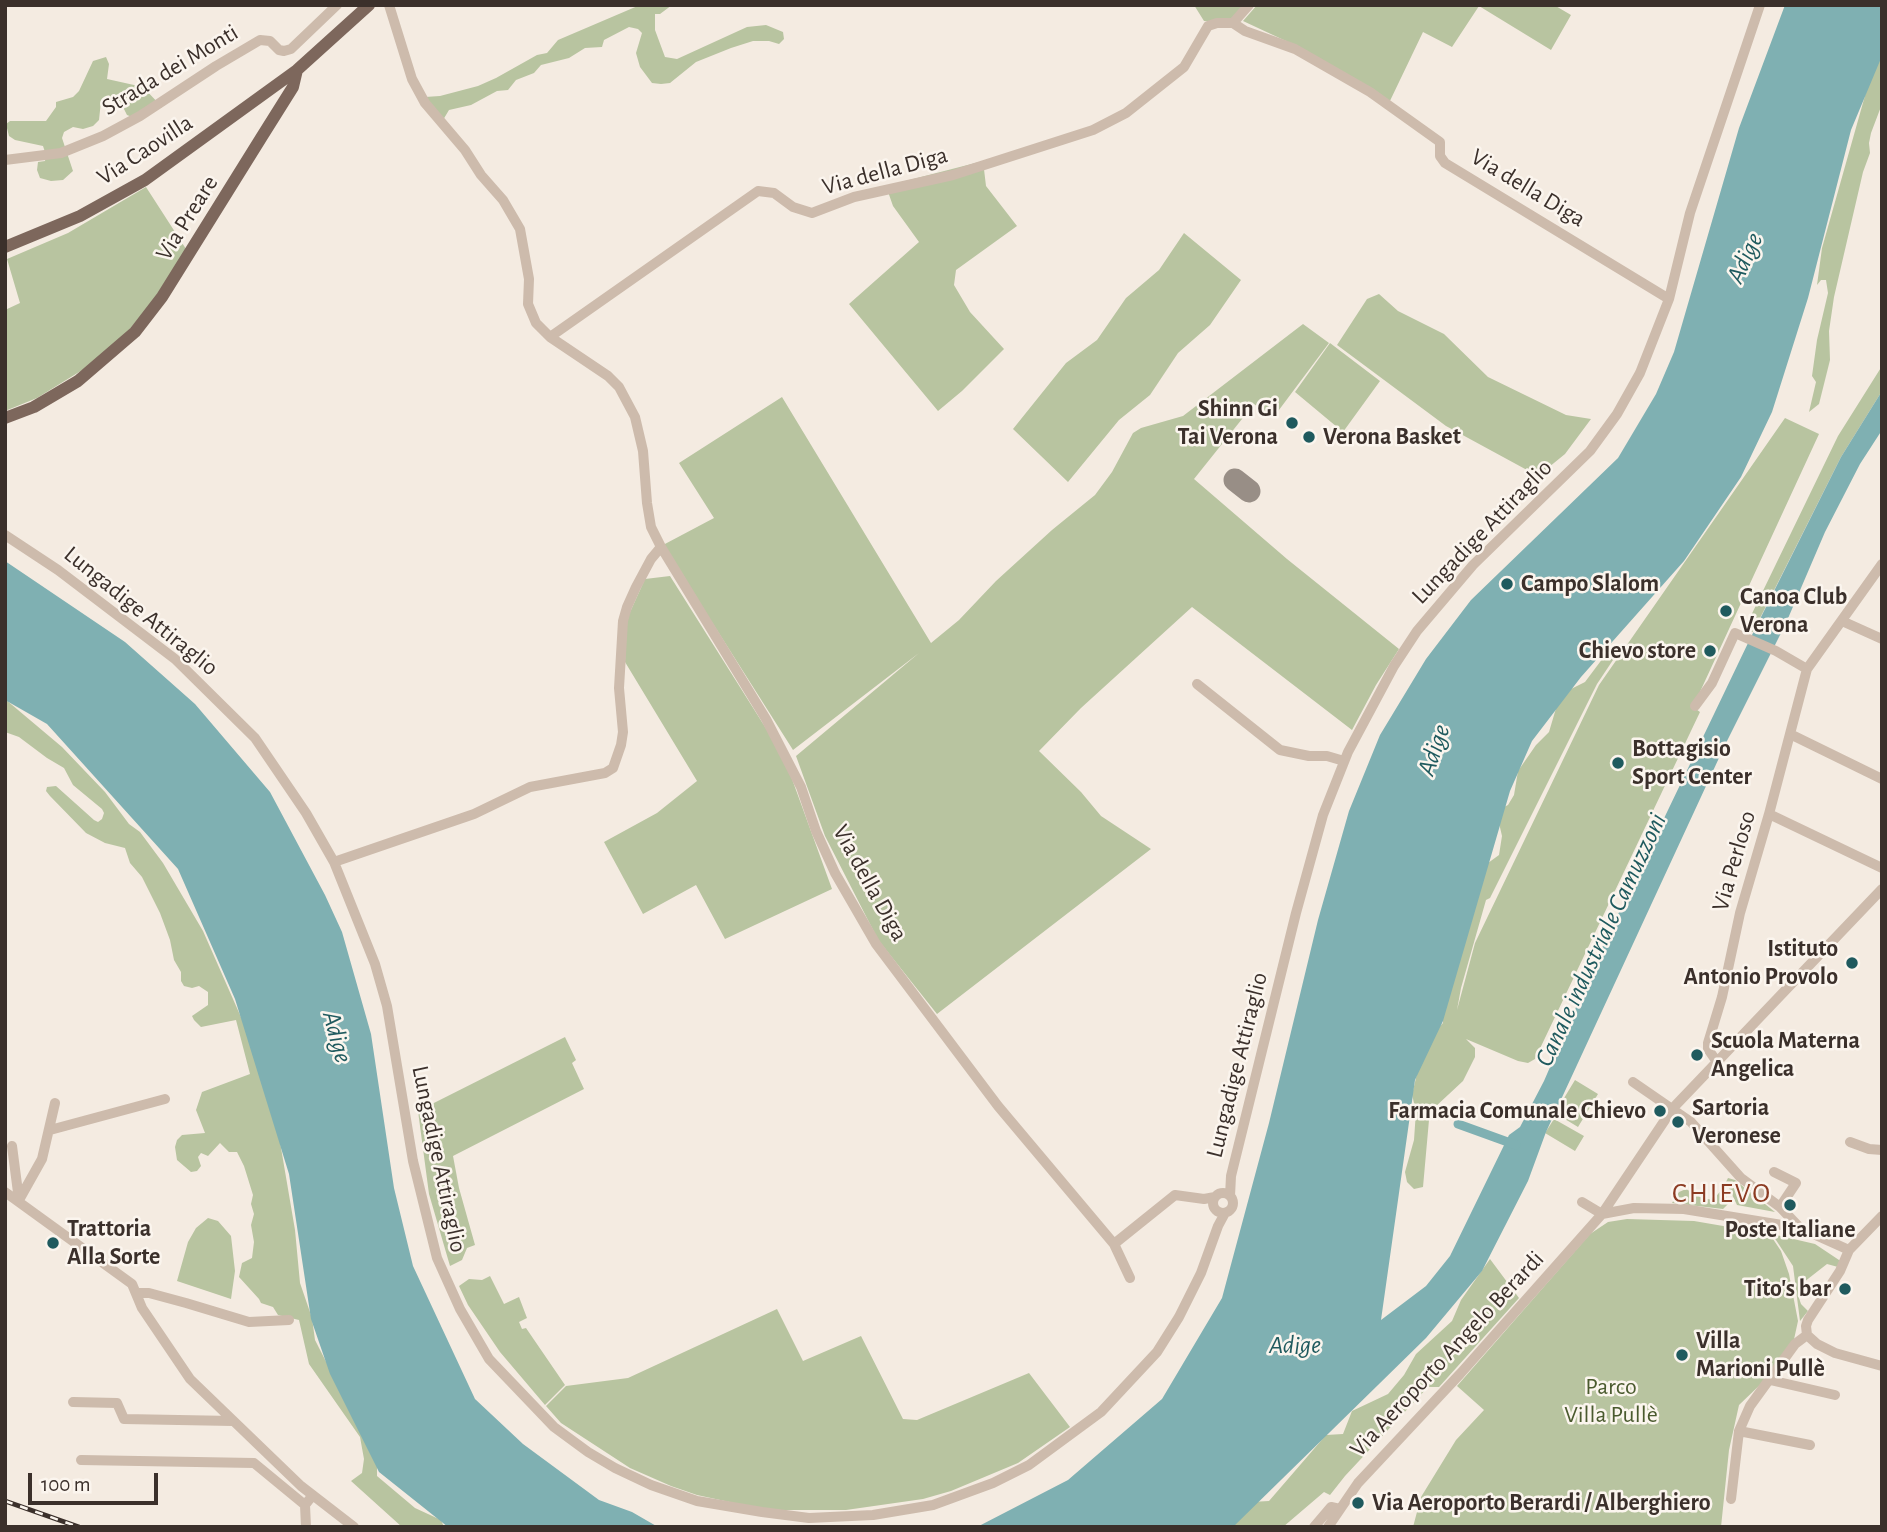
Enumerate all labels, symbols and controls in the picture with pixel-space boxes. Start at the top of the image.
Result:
street label: Strada dei Monti [97,18,243,122]
street label: Via Caovilla [92,108,198,192]
street label: Via della Diga [819,140,951,202]
street label: Via della Diga [1465,143,1591,233]
street label: Via Preare [150,170,224,266]
water label: Adige [1720,228,1770,288]
place label: Shinn Gi Tai Verona [1177,395,1278,451]
marker: Shinn Gi Tai Verona [1284,415,1300,431]
place label: Verona Basket [1323,423,1461,451]
marker: Verona Basket [1301,429,1317,445]
street label: Lungadige Attiraglio [1406,454,1558,610]
street label: Lungadige Attiraglio [58,540,224,682]
place label: Campo Slalom [1521,570,1659,598]
marker: Campo Slalom [1499,576,1515,592]
place label: Canoa Club Verona [1740,583,1847,639]
marker: Canoa Club Verona [1718,603,1734,619]
place label: Chievo store [1579,637,1696,665]
marker: Chievo store [1702,643,1718,659]
water label: Adige [1411,720,1457,780]
place label: Bottagisio Sport Center [1632,735,1752,791]
marker: Bottagisio Sport Center [1610,755,1626,771]
street label: Via Perloso [1706,807,1762,915]
water label: Canale industriale Camuzzoni [1529,808,1673,1072]
street label: Via della Diga [826,820,914,946]
place label: Istituto Antonio Provolo [1684,935,1838,991]
marker: Istituto Antonio Provolo [1844,955,1860,971]
street label: Lungadige Attiraglio [1200,969,1274,1161]
water label: Adige [315,1008,359,1066]
place label: Scuola Materna Angelica [1711,1027,1860,1083]
marker: Scuola Materna Angelica [1689,1047,1705,1063]
street label: Lungadige Attiraglio [405,1063,473,1255]
place label: Sartoria Veronese [1692,1094,1781,1150]
place label: Farmacia Comunale Chievo [1388,1097,1646,1125]
marker: Farmacia Comunale Chievo [1652,1103,1668,1119]
marker: Sartoria Veronese [1670,1114,1686,1130]
district label: CHIEVO [1673,1177,1771,1211]
marker: Poste Italiane [1782,1197,1798,1213]
place label: Trattoria Alla Sorte [67,1215,160,1271]
place label: Poste Italiane [1725,1216,1855,1244]
marker: Trattoria Alla Sorte [45,1235,61,1251]
street label: Via Aeroporto Angelo Berardi [1344,1245,1550,1463]
place label: Tito's bar [1744,1275,1831,1303]
marker: Tito's bar [1837,1281,1853,1297]
place label: Villa Marioni Pullè [1696,1327,1825,1383]
water label: Adige [1269,1329,1321,1361]
marker: Villa Marioni Pullè [1674,1347,1690,1363]
park label: Parco Villa Pullè [1564,1373,1658,1429]
scale bar [32,1458,161,1502]
text: 100 m [41,1474,91,1495]
place label: Via Aeroporto Berardi / Alberghiero [1372,1489,1711,1517]
marker: Via Aeroporto Berardi / Alberghiero [1350,1495,1366,1511]

